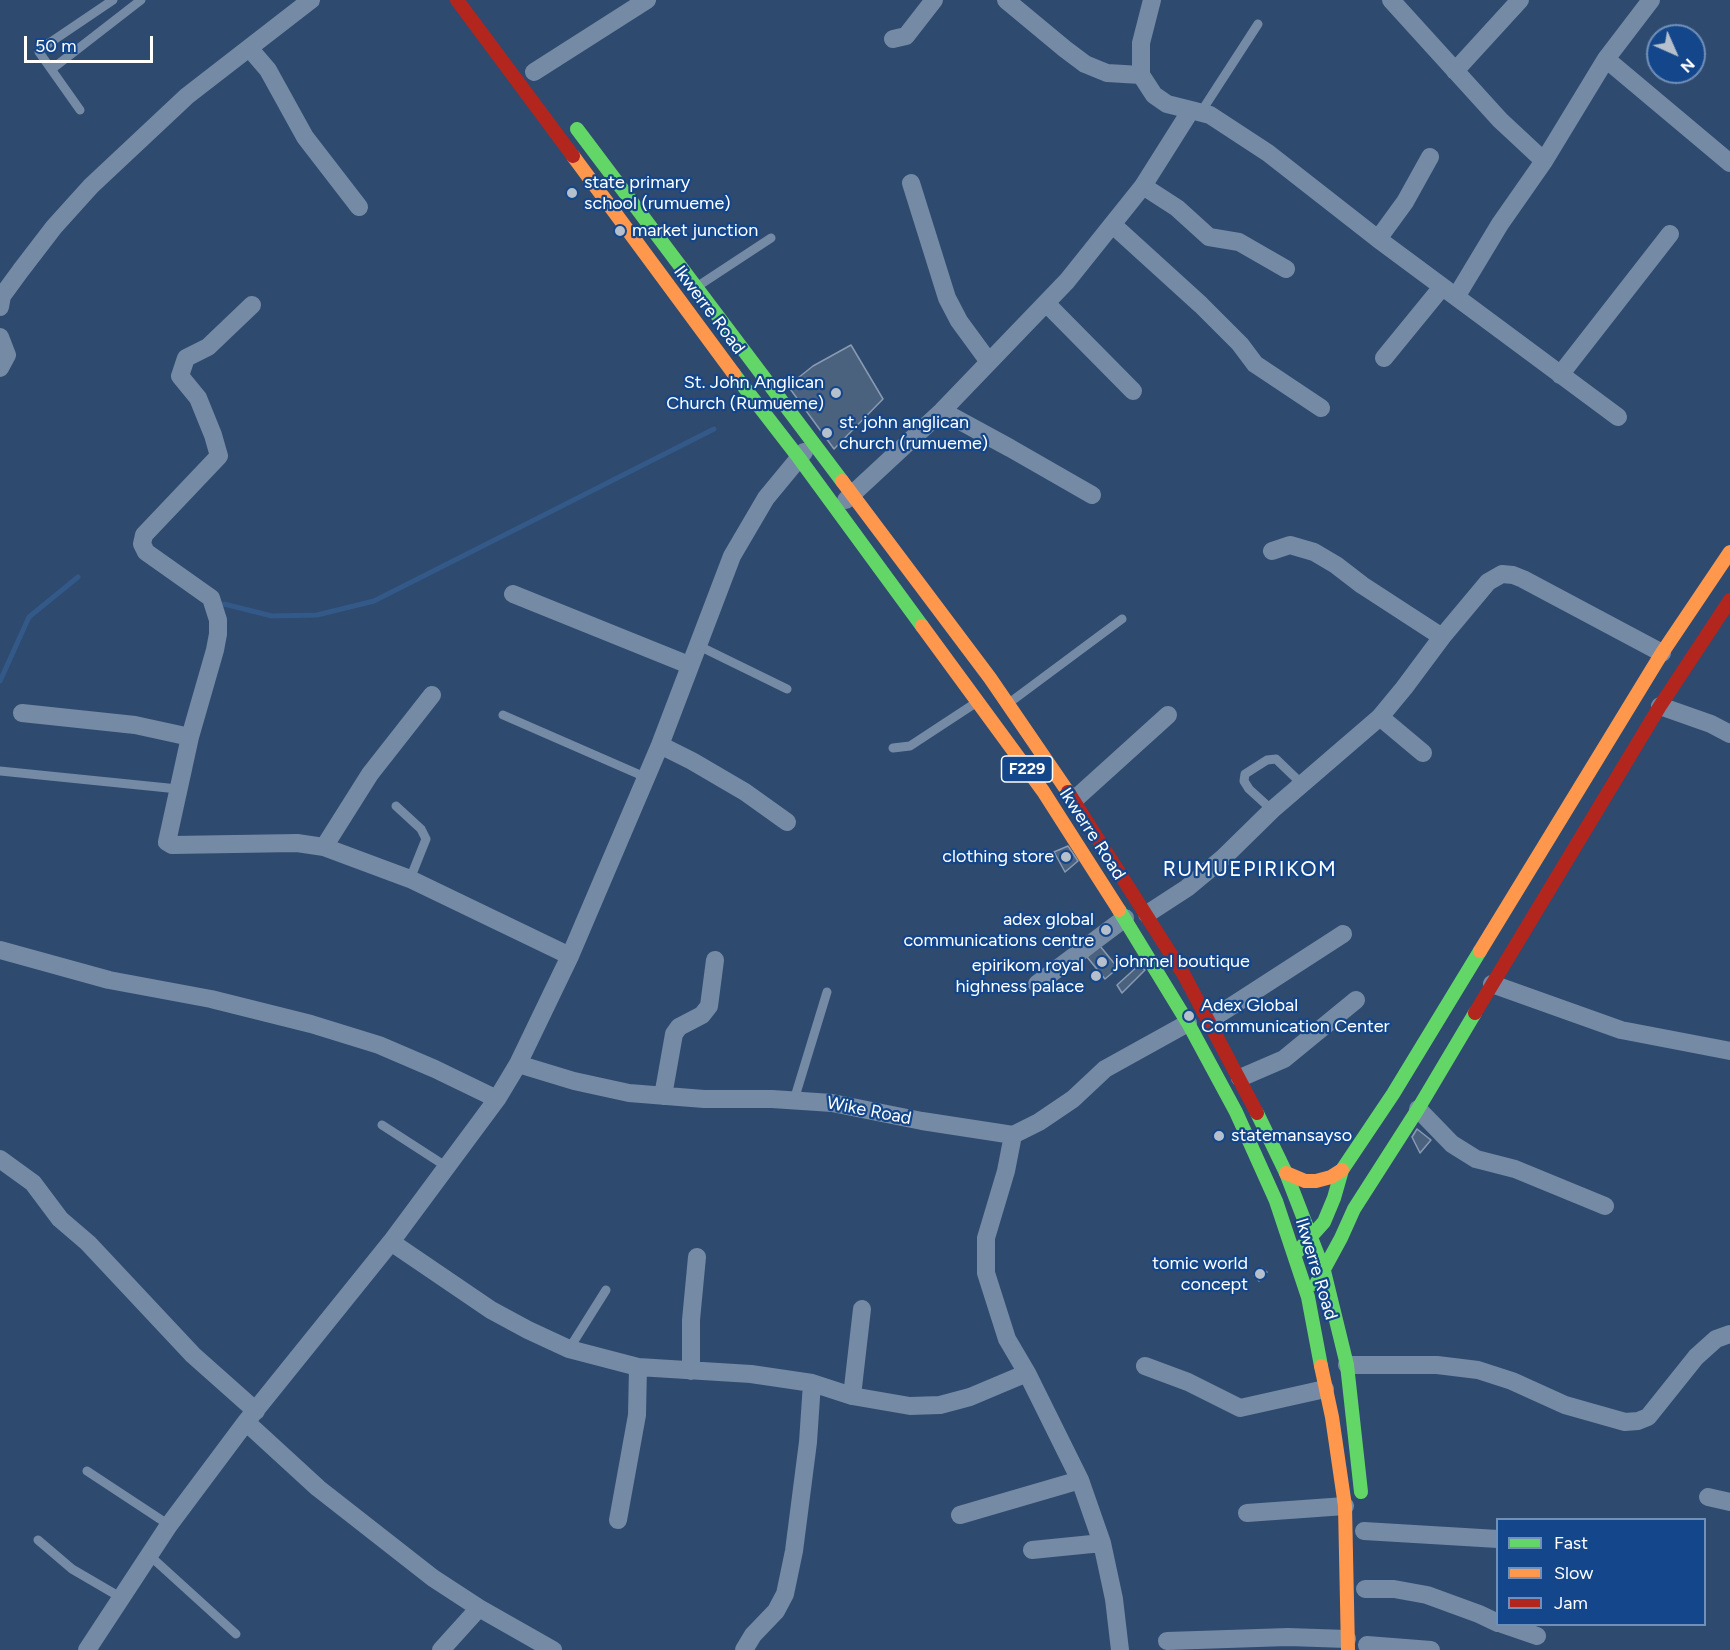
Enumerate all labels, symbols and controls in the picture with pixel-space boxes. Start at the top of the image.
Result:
scale bar [27,24,156,62]
north arrow [1646,24,1706,84]
text: 50 m [35,35,77,57]
text: N [1677,55,1699,77]
place label: state primary school (rumueme) [584,172,731,214]
marker: state primary school (rumueme) [565,186,579,200]
place label: market junction [632,220,758,242]
marker: market junction [613,224,627,238]
street label: Ikwerre Road [669,261,749,359]
place label: St. John Anglican Church (Rumueme) [666,372,824,415]
marker: St. John Anglican Church (Rumueme) [829,386,843,400]
place label: st. john anglican church (rumueme) [839,412,988,454]
marker: st. john anglican church (rumueme) [820,426,834,440]
road number: F229 [1002,756,1052,782]
street label: Ikwerre Road [1054,784,1130,884]
place label: clothing store [942,846,1054,868]
marker: clothing store [1059,850,1073,864]
district label: RUMUEPIRIKOM [1163,857,1337,883]
place label: adex global communications centre [903,909,1094,952]
marker: adex global communications centre [1099,923,1113,937]
place label: johnnel boutique [1114,951,1250,973]
place label: epirikom royal highness palace [956,955,1084,998]
marker: johnnel boutique [1095,955,1109,969]
marker: epirikom royal highness palace [1089,969,1103,983]
place label: Adex Global Communication Center [1201,995,1390,1038]
marker: Adex Global Communication Center [1182,1009,1196,1023]
street label: Wike Road [825,1092,913,1130]
place label: statemansayso [1231,1125,1352,1147]
marker: statemansayso [1212,1129,1226,1143]
street label: Ikwerre Road [1290,1216,1342,1322]
place label: tomic world concept [1152,1253,1248,1296]
marker: tomic world concept [1253,1267,1267,1281]
legend [1496,1518,1706,1626]
text: Fast [1554,1532,1588,1554]
text: Slow [1554,1562,1593,1584]
text: Jam [1554,1592,1588,1614]

